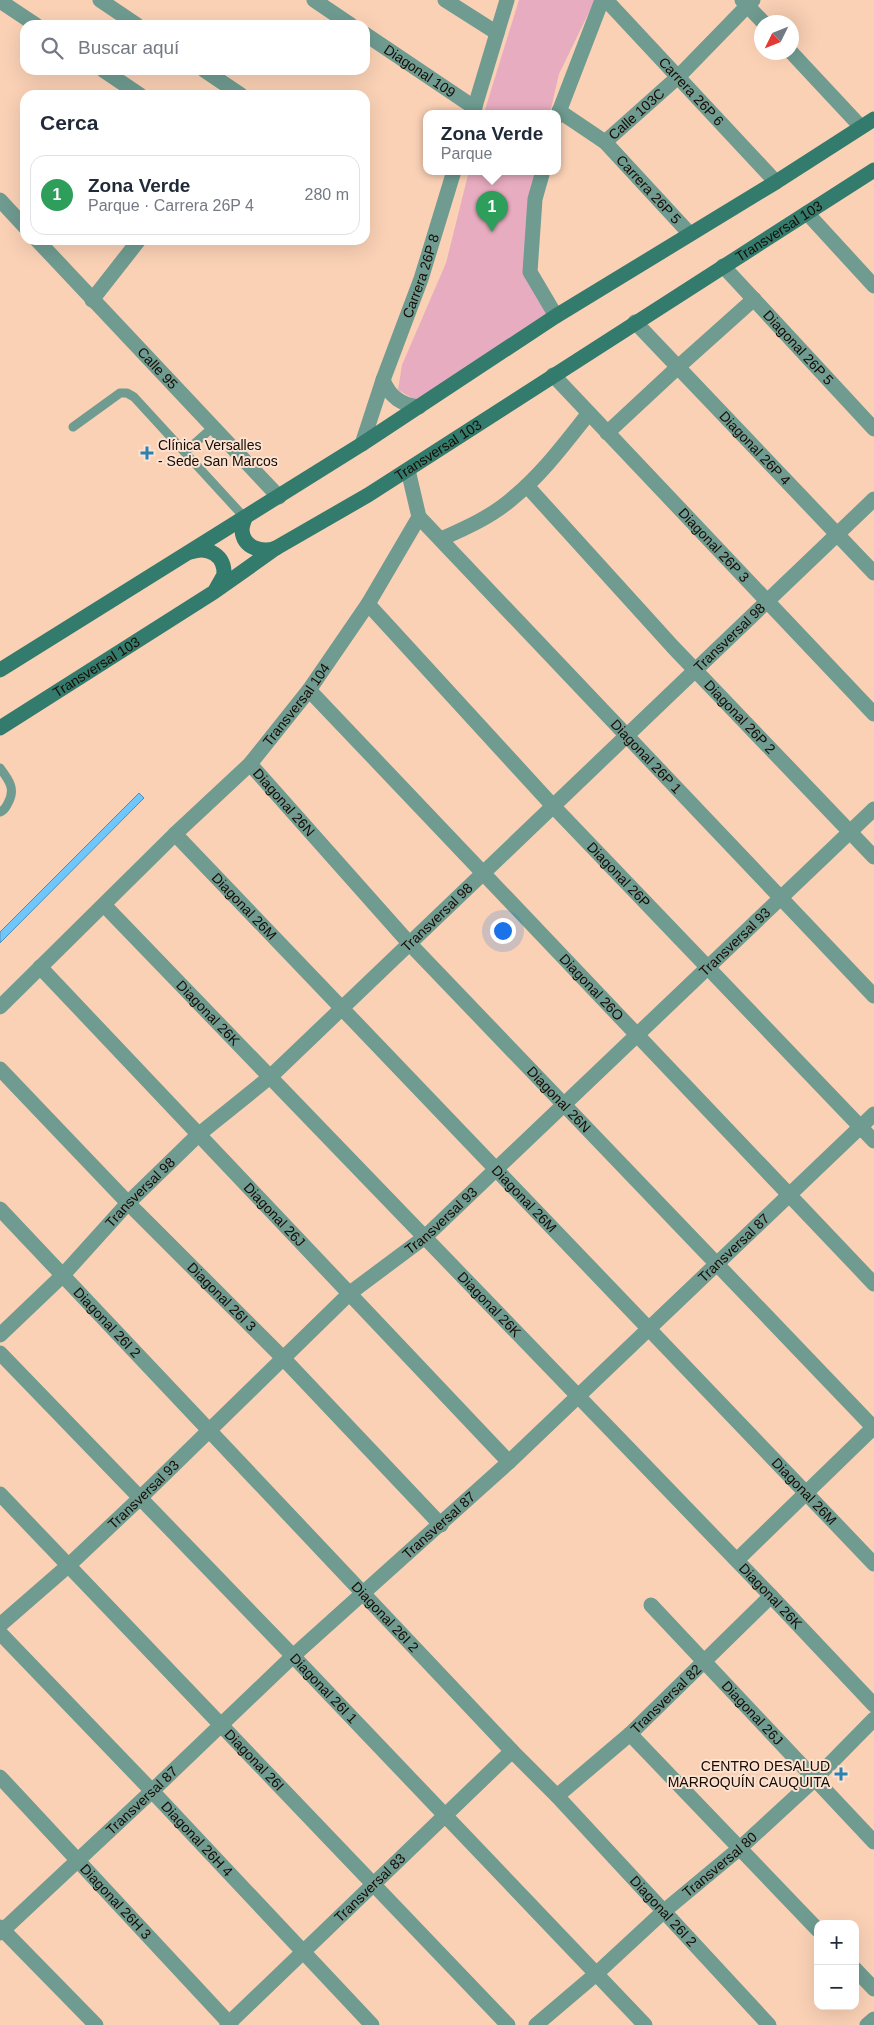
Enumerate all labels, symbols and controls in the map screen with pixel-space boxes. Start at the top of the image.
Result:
north arrow [754,15,799,60]
search box [20,20,370,75]
icon: search [38,34,66,62]
text: Buscar aquí [78,37,179,58]
street label: Diagonal 109 [381,41,459,101]
street label: Carrera 26P 6 [656,54,727,129]
street label: Calle 103C [605,85,668,143]
popup [423,110,561,175]
text: Cerca [40,111,98,134]
text: Zona Verde [441,123,543,144]
text: Parque [441,145,492,162]
street label: Carrera 26P 5 [613,152,685,227]
text: Zona Verde [88,175,190,196]
text: 1 [53,186,61,203]
text: 280 m [305,186,349,203]
pin: 1 [476,191,508,232]
text: Parque · Carrera 26P 4 [88,197,254,214]
street label: Transversal 103 [732,197,825,265]
street label: Carrera 26P 8 [399,232,442,320]
street label: Diagonal 26P 5 [760,307,837,388]
street label: Calle 95 [134,344,181,392]
street label: Diagonal 26P 4 [716,408,794,488]
street label: Transversal 103 [392,416,485,484]
place label: Clínica Versalles - Sede San Marcos [158,437,278,469]
marker: Clínica Versalles - Sede San Marcos [140,446,154,460]
street label: Diagonal 26P 3 [675,505,753,585]
street label: Transversal 98 [691,600,768,675]
street label: Transversal 103 [50,633,143,700]
street label: Transversal 104 [260,660,333,749]
street label: Diagonal 26P 2 [701,677,779,757]
street label: Diagonal 26P 1 [608,716,685,797]
street label: Diagonal 26N [250,765,318,839]
street label: Diagonal 26P [584,839,654,911]
street label: Diagonal 26M [208,869,280,943]
street label: Transversal 98 [398,880,476,955]
street label: Transversal 93 [696,904,774,979]
your location [490,918,516,944]
street label: Diagonal 26O [556,951,627,1024]
street label: Diagonal 26K [173,977,244,1049]
street label: Diagonal 26N [524,1063,594,1136]
street label: Transversal 98 [102,1154,178,1231]
street label: Diagonal 26M [489,1162,560,1236]
street label: Diagonal 26J [241,1179,308,1250]
street label: Transversal 93 [402,1183,481,1257]
street label: Transversal 87 [695,1210,773,1285]
street label: Diagonal 26I 3 [184,1259,260,1335]
street label: Diagonal 26K [454,1268,525,1341]
street label: Diagonal 26I 2 [70,1284,144,1361]
street label: Diagonal 26M [769,1454,840,1528]
street label: Transversal 93 [105,1456,182,1532]
street label: Transversal 87 [399,1488,478,1562]
street label: Diagonal 26K [736,1560,806,1632]
street label: Diagonal 26I 2 [348,1578,422,1655]
street label: Diagonal 26I 1 [287,1650,361,1727]
street label: Transversal 82 [627,1661,705,1737]
street label: Diagonal 26J [719,1678,786,1748]
street label: Diagonal 26I [221,1726,287,1794]
place label: CENTRO DESALUD MARROQUÍN CAUQUITA [668,1758,831,1790]
street label: Transversal 87 [103,1763,181,1838]
marker: CENTRO DESALUD MARROQUÍN CAUQUITA [834,1767,848,1781]
street label: Diagonal 26H 4 [158,1798,236,1880]
street label: Transversal 80 [679,1828,760,1900]
street label: Transversal 83 [331,1850,409,1925]
street label: Diagonal 26H 3 [77,1861,155,1942]
street label: Diagonal 26I 2 [627,1872,700,1950]
map controls [814,1920,859,2010]
button: + [814,1920,859,1965]
button: − [814,1965,859,2010]

